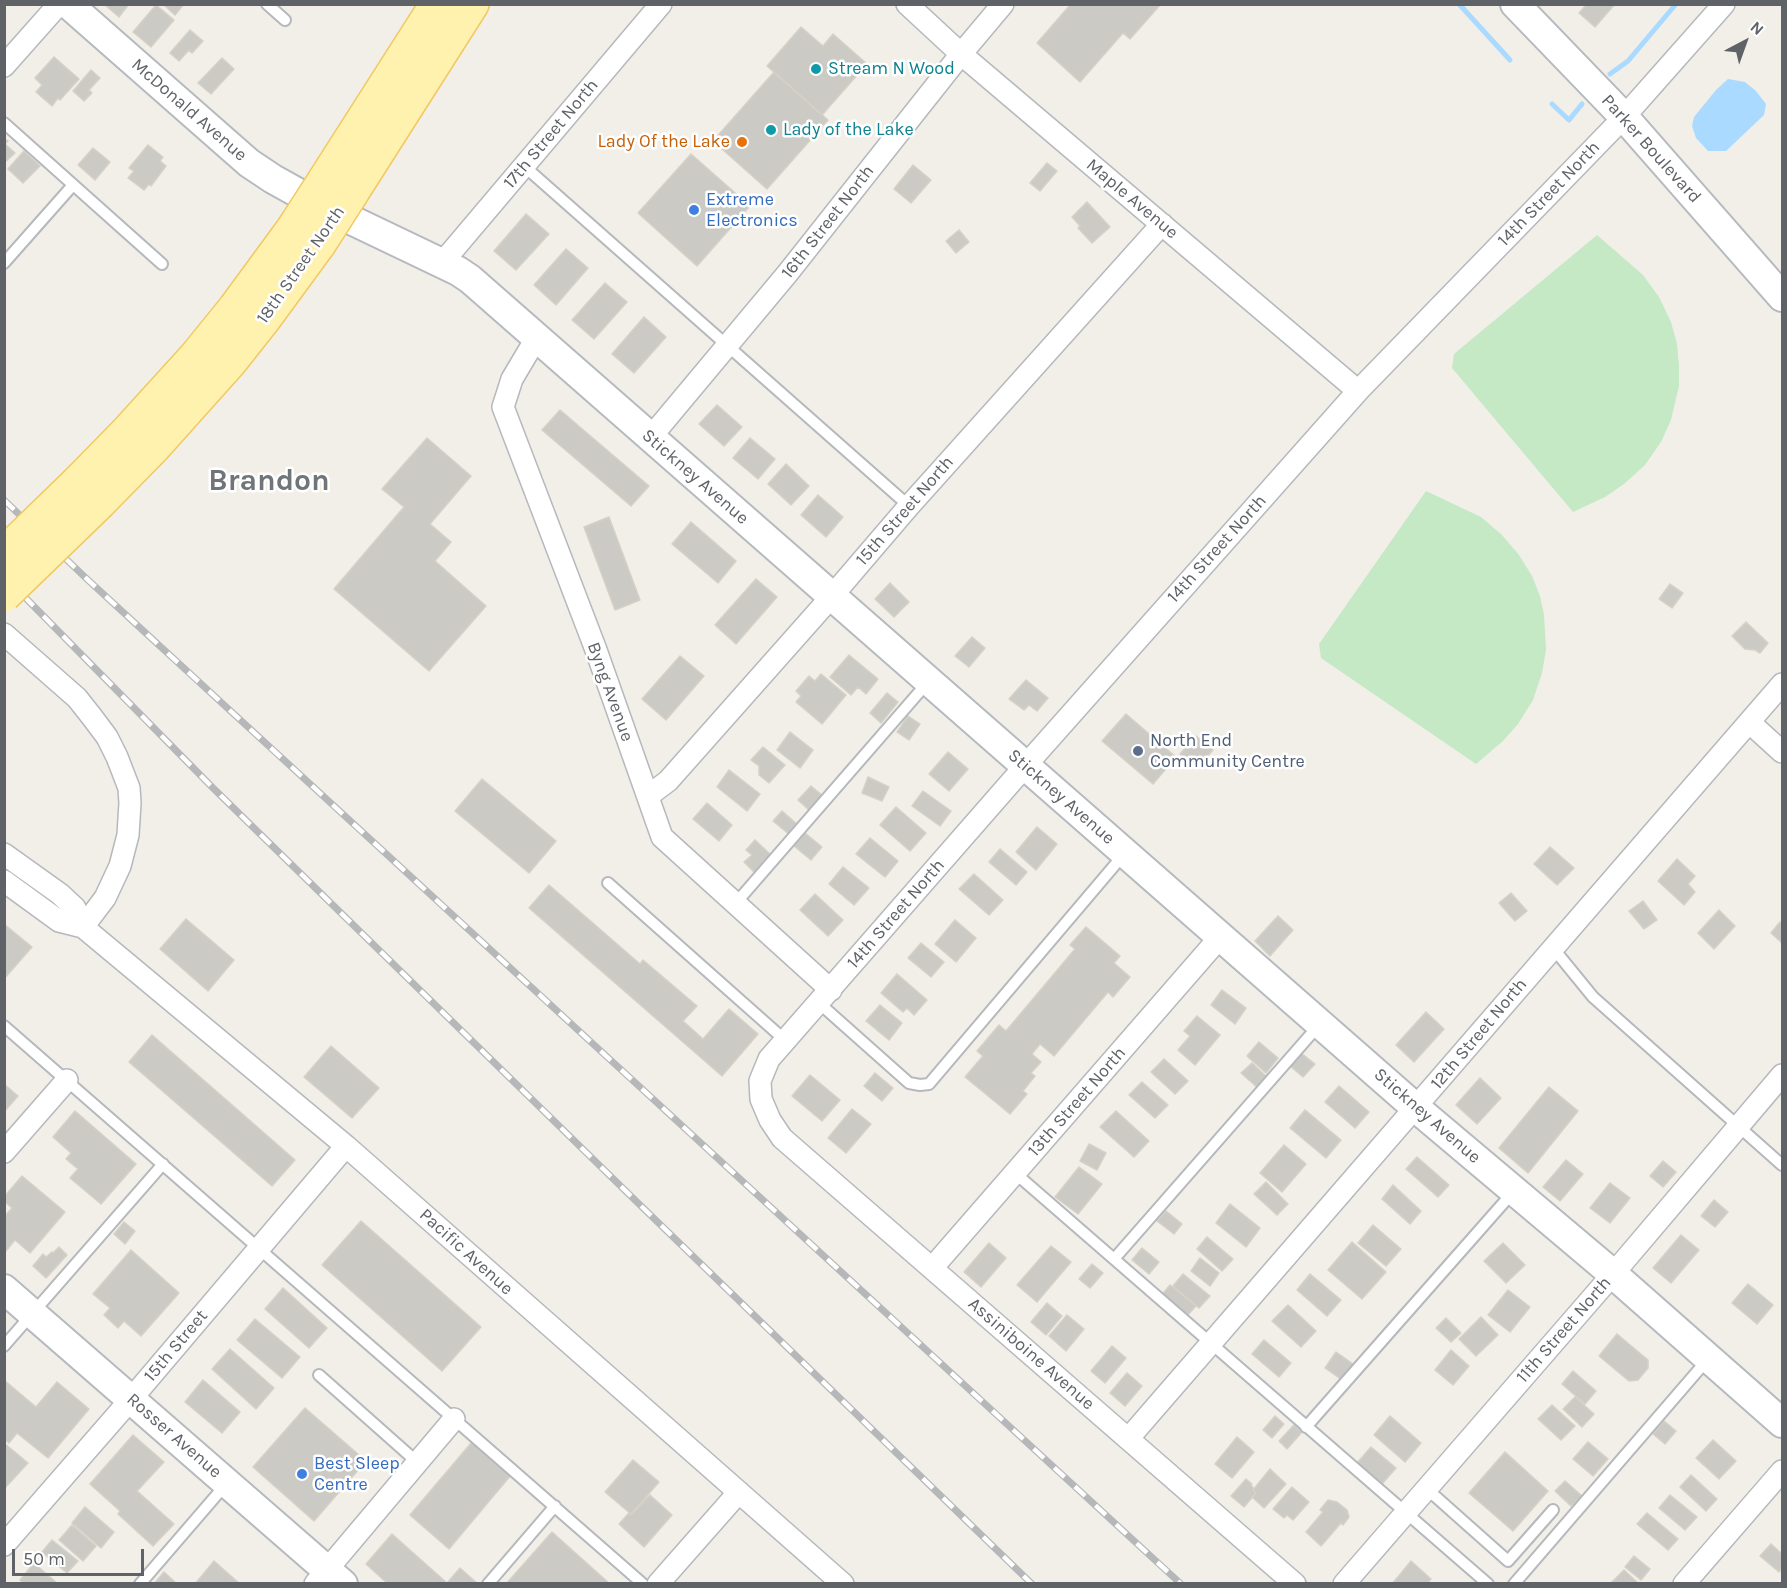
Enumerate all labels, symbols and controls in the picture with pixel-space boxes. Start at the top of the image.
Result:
north arrow [1715,12,1775,72]
text: N [1747,17,1768,39]
street label: McDonald Avenue [127,54,251,166]
place label: Stream N Wood [828,58,955,80]
marker: Stream N Wood [809,62,823,76]
street label: 17th Street North [499,75,603,193]
street label: Parker Boulevard [1597,90,1705,208]
place label: Lady of the Lake [783,119,914,141]
marker: Lady of the Lake [764,123,778,137]
place label: Lady Of the Lake [597,131,730,153]
marker: Lady Of the Lake [735,135,749,149]
street label: 14th Street North [1493,137,1605,251]
street label: Maple Avenue [1082,154,1182,244]
street label: 16th Street North [777,161,879,283]
place label: Extreme Electronics [706,189,798,232]
street label: 18th Street North [252,202,350,328]
marker: Extreme Electronics [687,203,701,217]
street label: Stickney Avenue [637,425,753,529]
street label: 15th Street North [852,452,958,570]
district label: Brandon [208,463,330,499]
street label: 14th Street North [1163,491,1271,607]
street label: Byng Avenue [582,639,638,745]
place label: North End Community Centre [1150,730,1305,772]
marker: North End Community Centre [1131,744,1145,758]
street label: Stickney Avenue [1003,745,1119,849]
street label: 14th Street North [843,855,949,973]
street label: 12th Street North [1426,974,1532,1094]
street label: 13th Street North [1023,1043,1131,1161]
street label: Stickney Avenue [1369,1064,1485,1168]
street label: Pacific Avenue [415,1204,517,1300]
street label: 11th Street North [1512,1272,1616,1388]
street label: Assiniboine Avenue [963,1293,1099,1415]
street label: 15th Street [140,1306,212,1386]
street label: Rosser Avenue [122,1389,226,1483]
place label: Best Sleep Centre [314,1453,400,1496]
marker: Best Sleep Centre [295,1467,309,1481]
scale bar [15,1537,147,1575]
text: 50 m [23,1548,65,1570]

